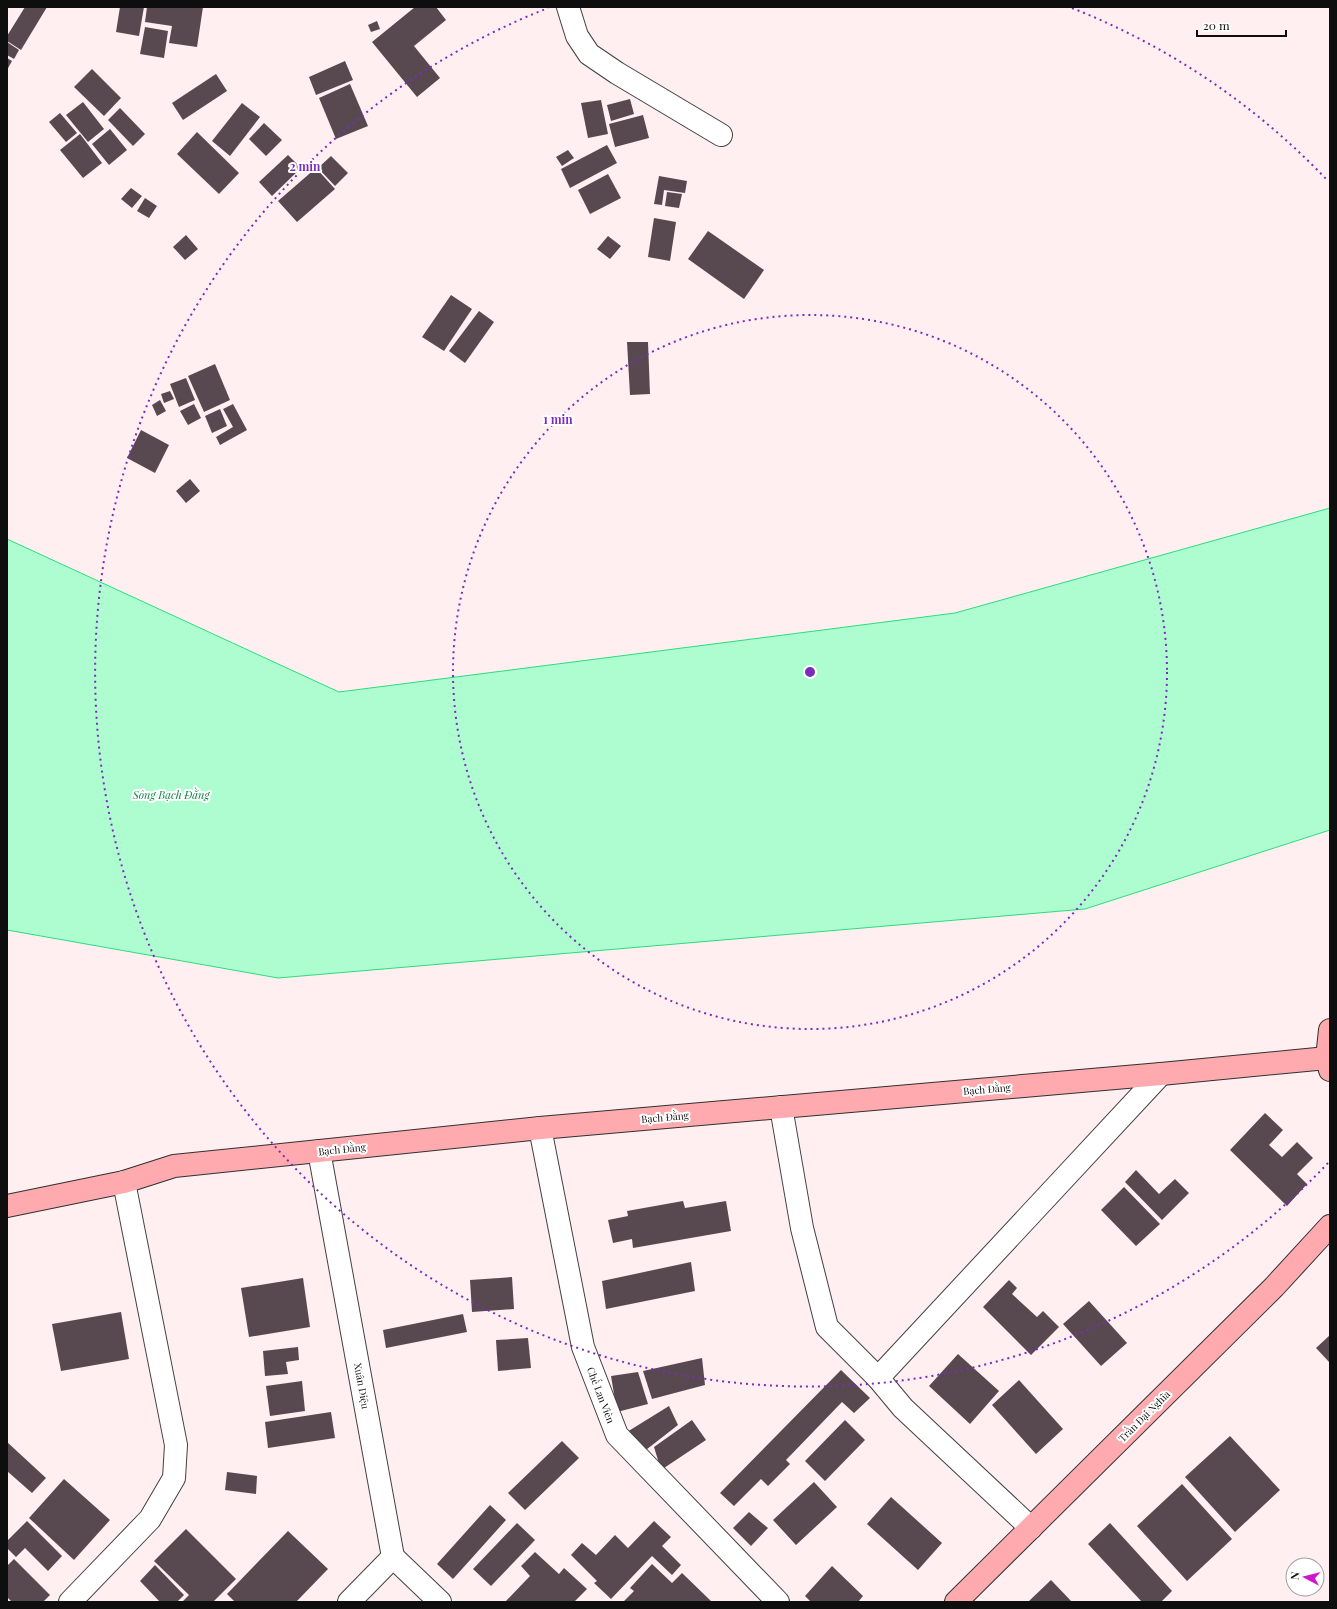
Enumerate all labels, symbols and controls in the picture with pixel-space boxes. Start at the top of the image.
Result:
scale bar [1197,12,1286,38]
text: 20 m [1203,17,1230,33]
text: 2 min [290,158,321,174]
text: 1 min [543,411,573,427]
centre of rings [803,665,817,679]
water label: Sông Bạch Đằng [132,787,210,802]
street label: Bạch Đằng [963,1080,1012,1098]
street label: Bạch Đằng [641,1108,690,1126]
street label: Bạch Đằng [318,1139,367,1158]
street label: Xuân Diệu [351,1362,373,1410]
street label: Chế Lan Viên [584,1365,618,1425]
street label: Trần Đại Nghĩa [1115,1387,1173,1445]
north arrow [1285,1557,1325,1597]
text: N [1287,1571,1303,1581]

